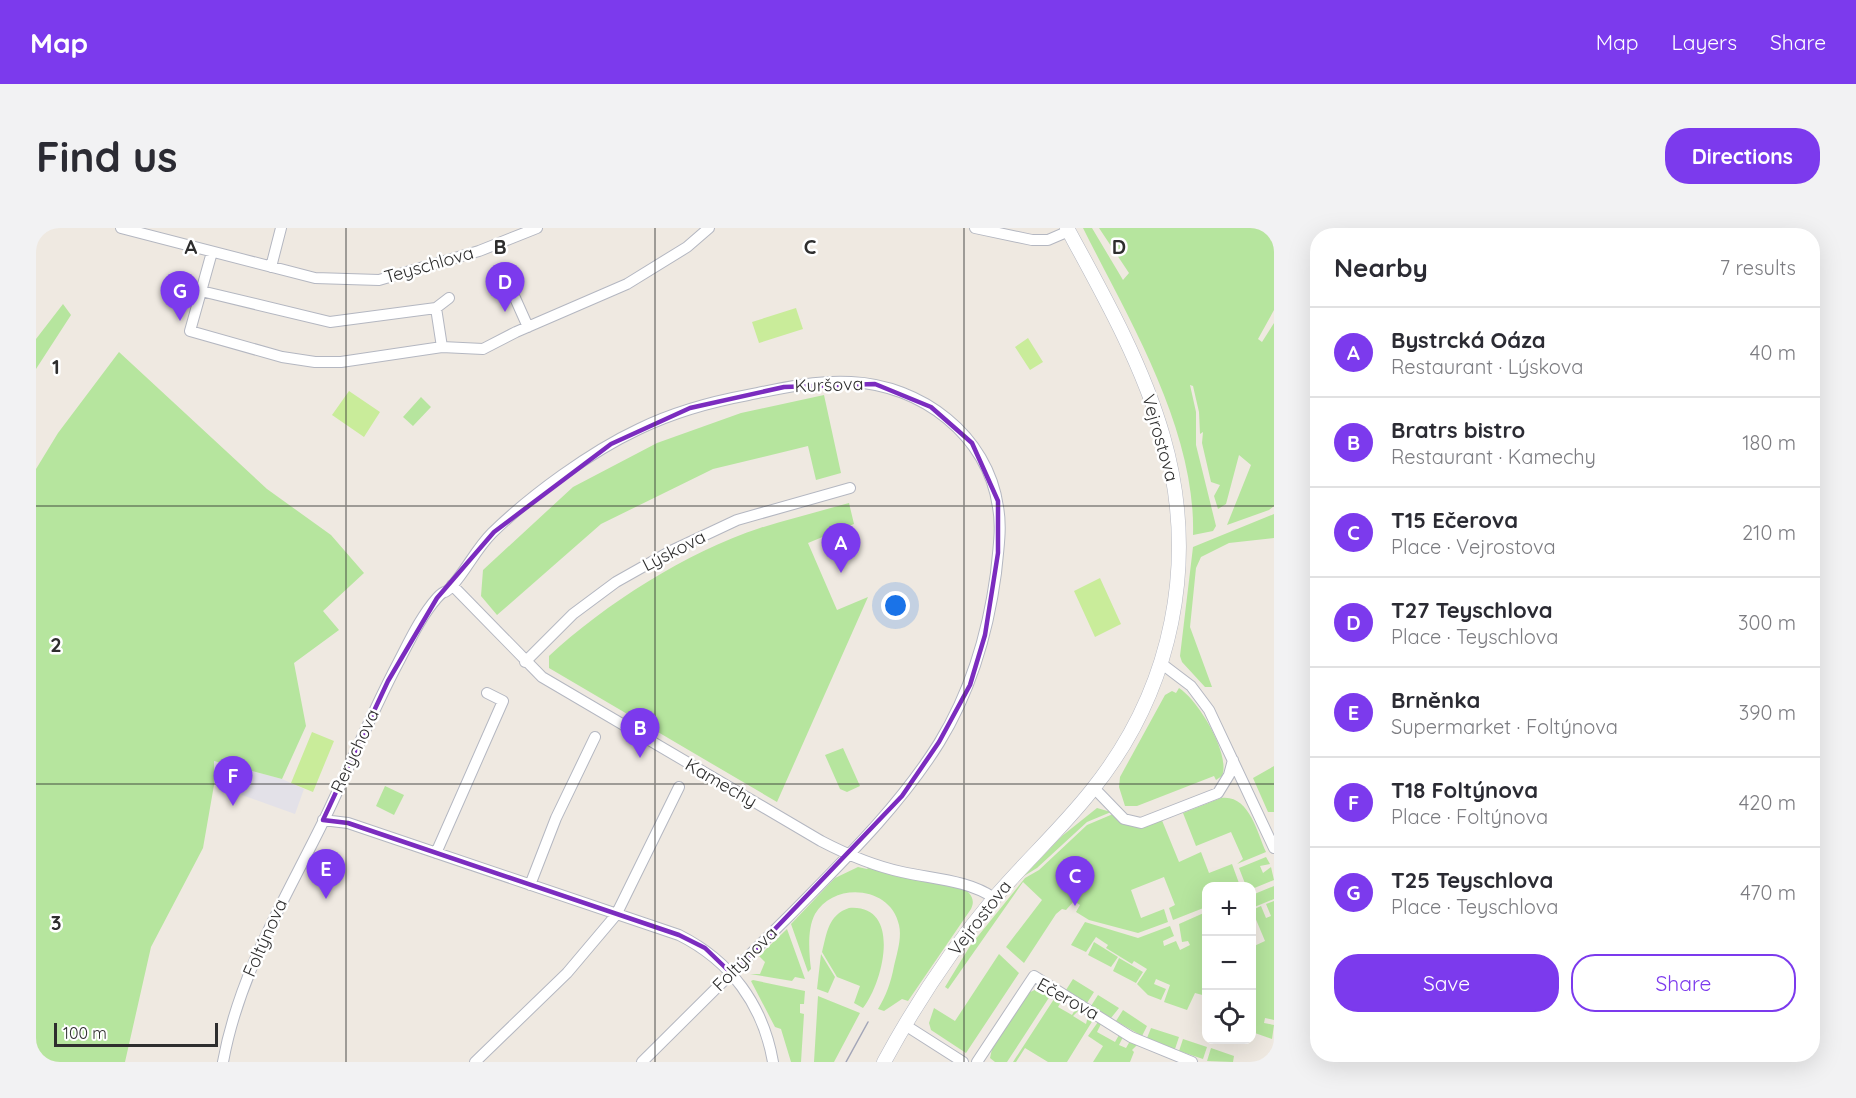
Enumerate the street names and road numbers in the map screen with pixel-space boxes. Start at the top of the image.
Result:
street label: Teyschlova [381,241,476,288]
street label: Kuršova [794,372,864,397]
street label: Vejrostova [1137,392,1184,484]
street label: Lýskova [638,525,709,576]
street label: Rerychova [325,705,384,796]
street label: Kamechy [681,753,761,812]
street label: Vejrostova [943,875,1016,960]
street label: Foltýnova [237,895,292,980]
street label: Foltýnova [707,921,782,996]
street label: Ečerova [1033,972,1103,1025]

